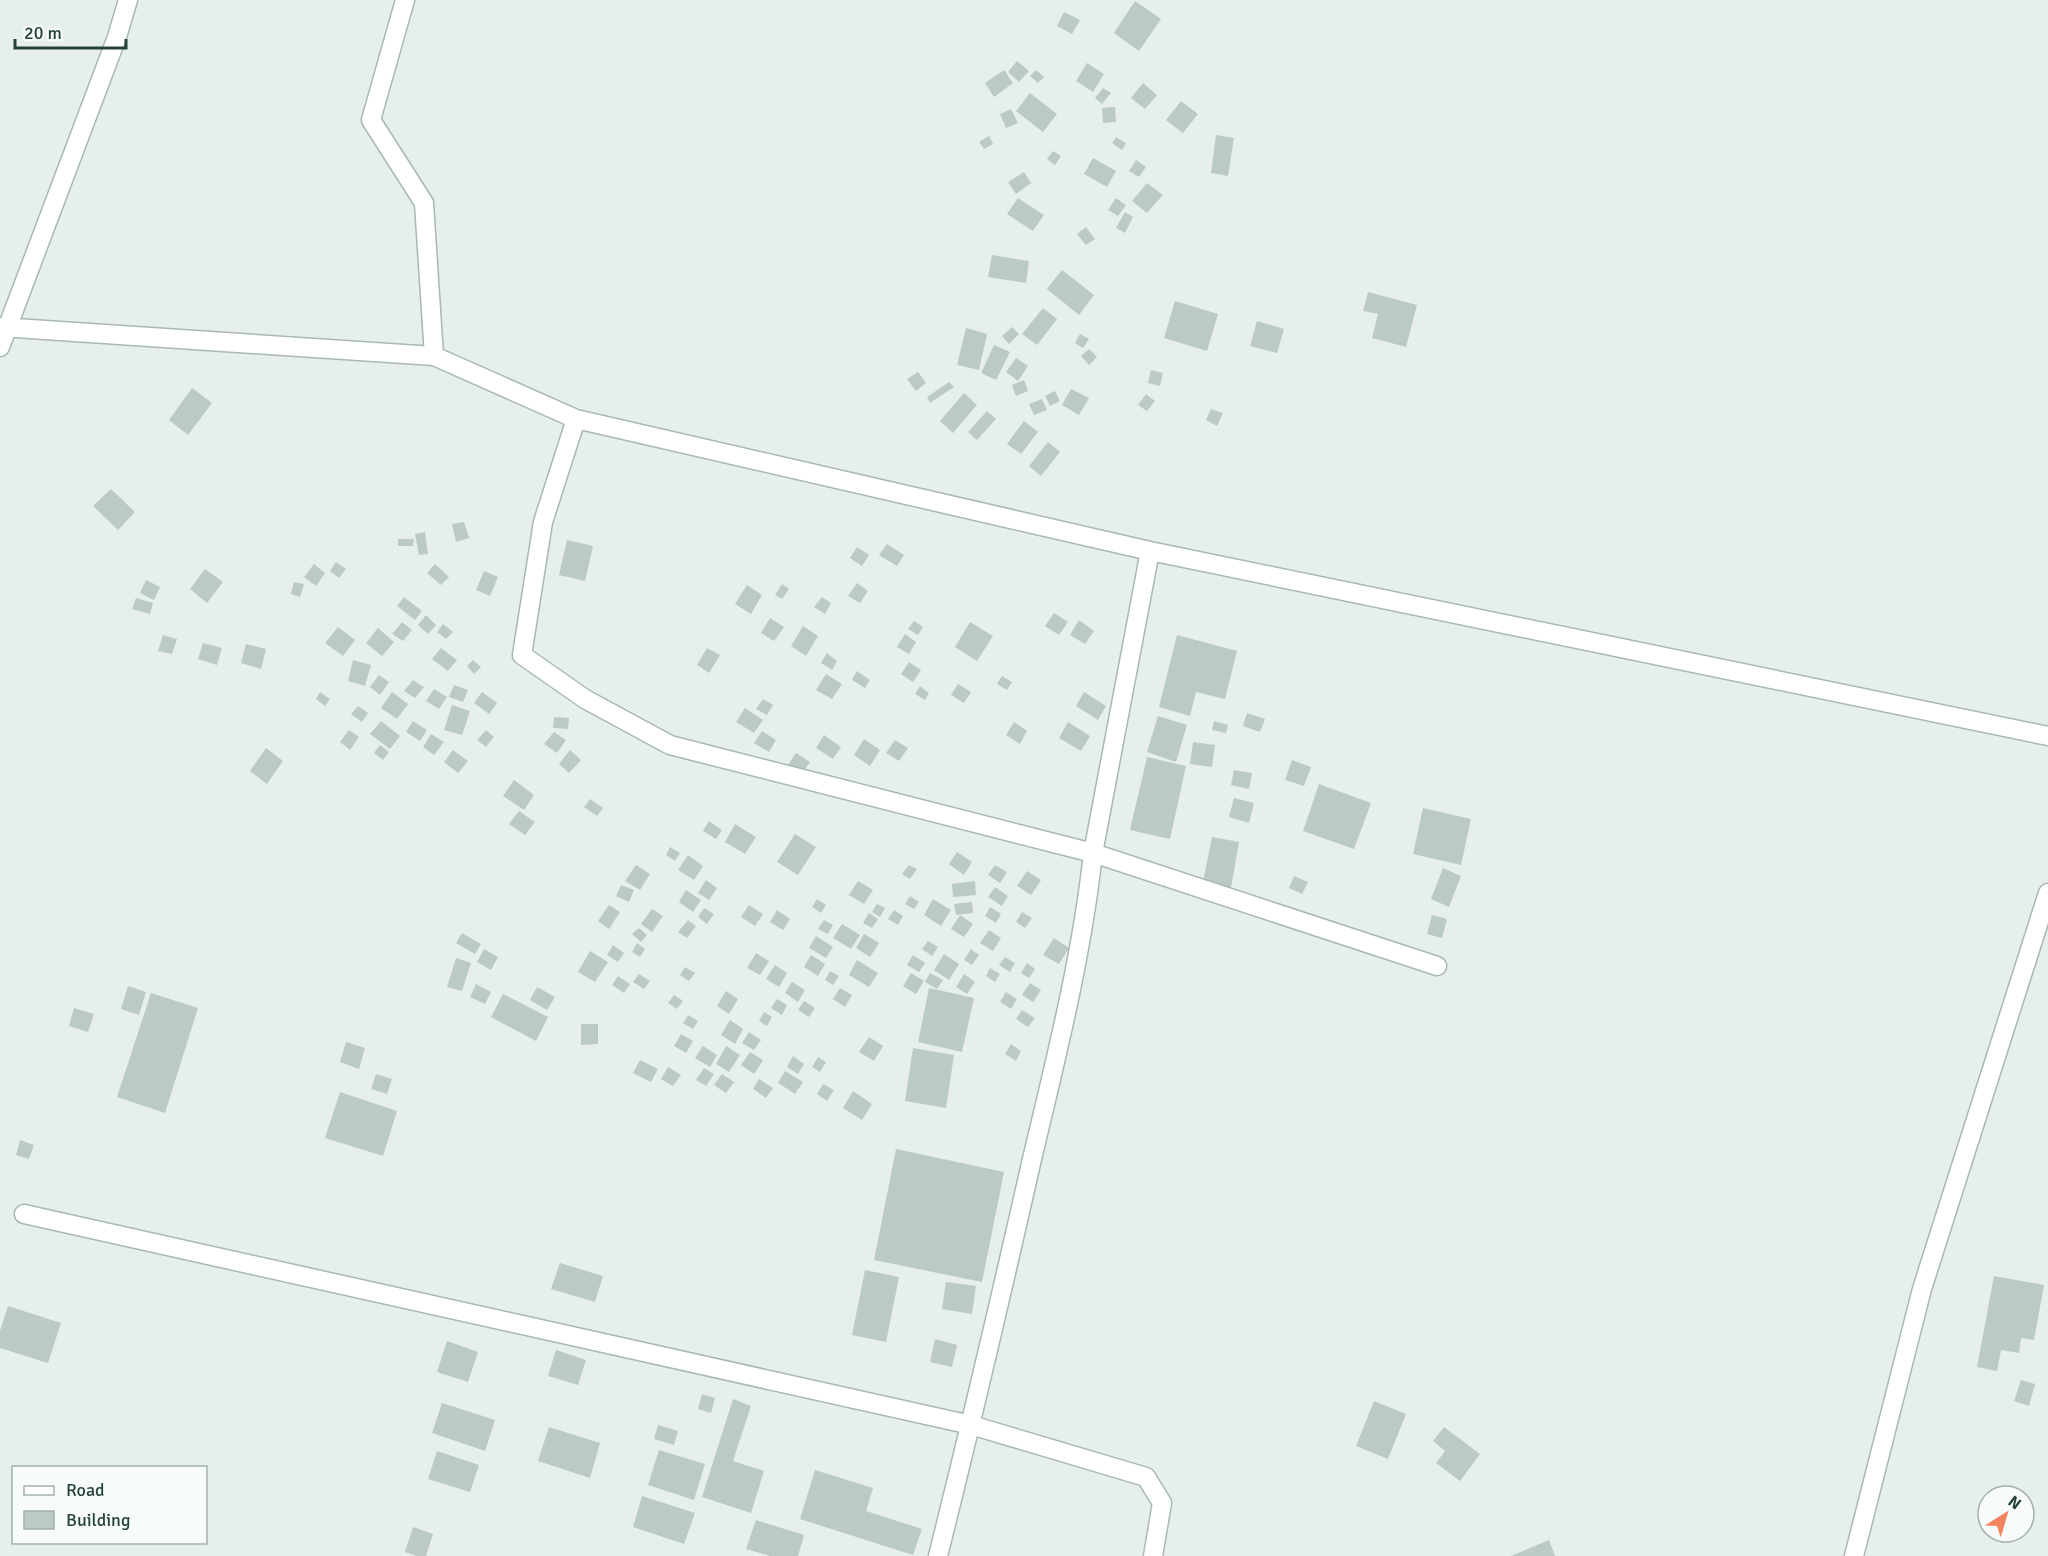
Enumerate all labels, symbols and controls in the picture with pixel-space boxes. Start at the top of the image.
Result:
scale bar [15,12,126,50]
text: 20 m [24,22,62,44]
legend [12,1466,207,1544]
text: Road [66,1479,105,1501]
north arrow [1976,1484,2036,1544]
text: N [2004,1491,2025,1514]
text: Building [66,1509,130,1531]

